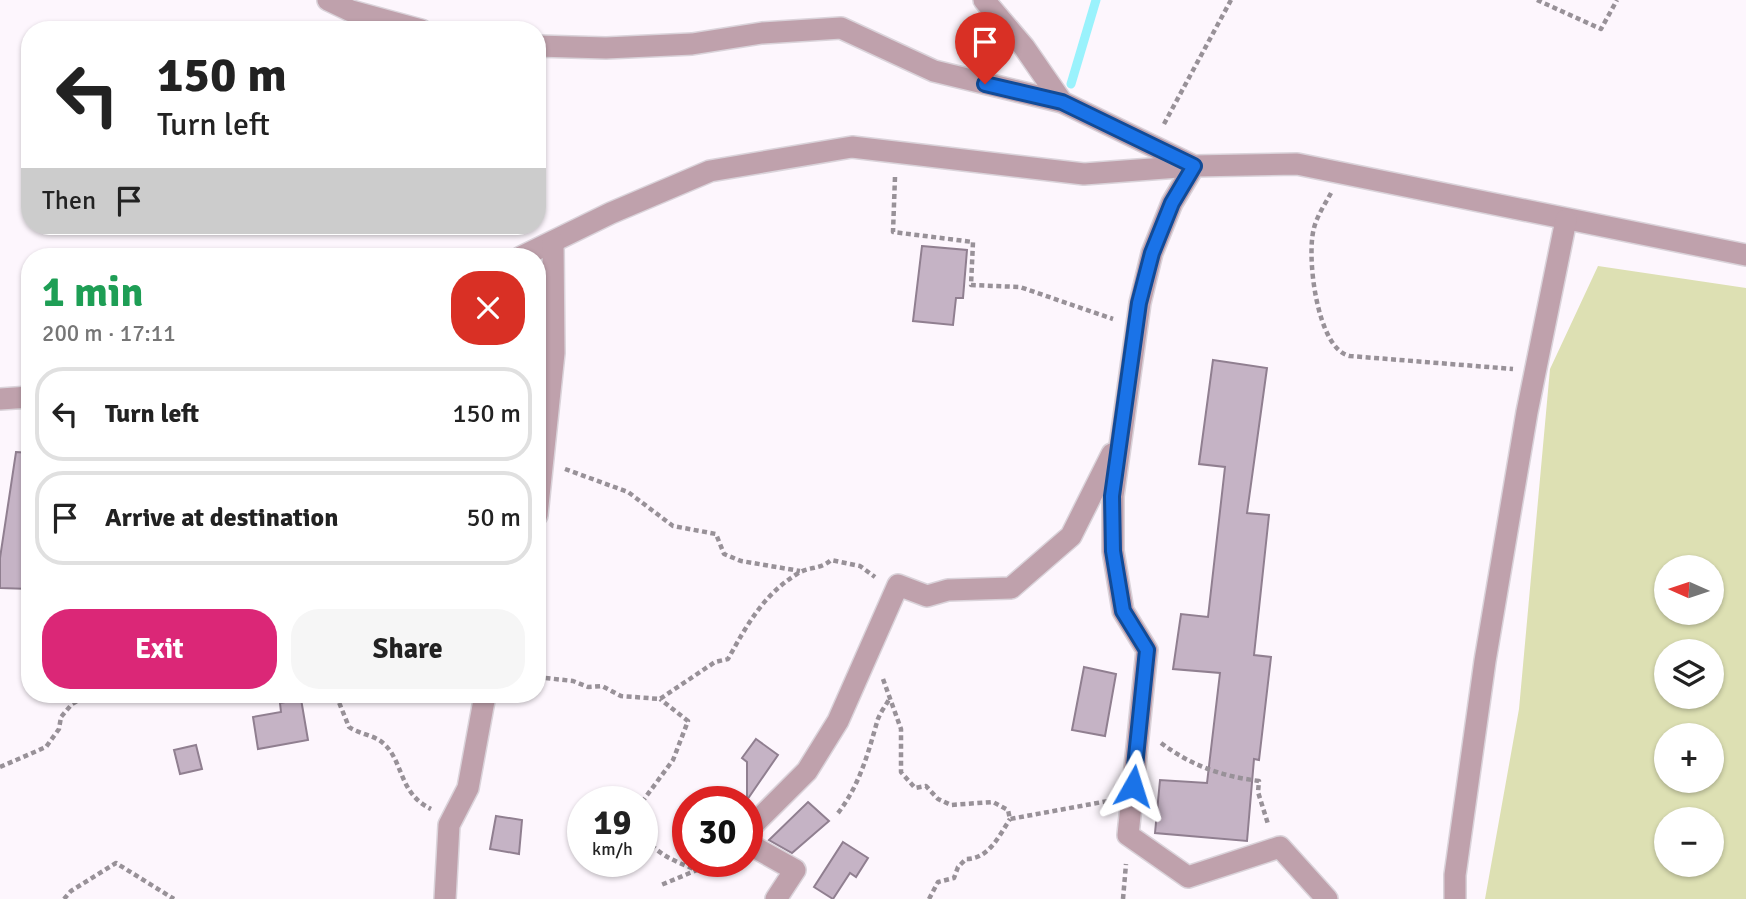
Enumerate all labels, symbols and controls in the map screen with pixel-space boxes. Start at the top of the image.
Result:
pin [955,12.0,1015,84]
icon: arrive [966,23,1004,61]
text: 150 m [157,45,287,105]
icon: left [42,49,133,140]
text: Turn left [157,105,270,144]
icon: arrive [110,182,148,220]
text: Then [42,185,96,217]
text: 1 min [42,267,143,318]
button: close [451,271,525,345]
text: 200 m · 17:11 [42,319,176,348]
icon: left [46,395,84,433]
text: Turn left [105,398,199,430]
text: 150 m [452,398,521,430]
icon: arrive [46,499,84,537]
text: Arrive at destination [105,502,338,534]
text: 50 m [466,502,521,534]
north arrow [1654,555,1724,625]
map controls [1654,555,1724,877]
button: Exit [42,609,277,689]
button: Share [291,609,525,689]
button: layers [1654,639,1724,709]
button: + [1654,723,1724,793]
position arrow [1096,749,1170,823]
speed limit sign: 30 [672,786,763,877]
text: 19 [594,801,631,844]
button: − [1654,807,1724,877]
text: km/h [592,838,633,860]

